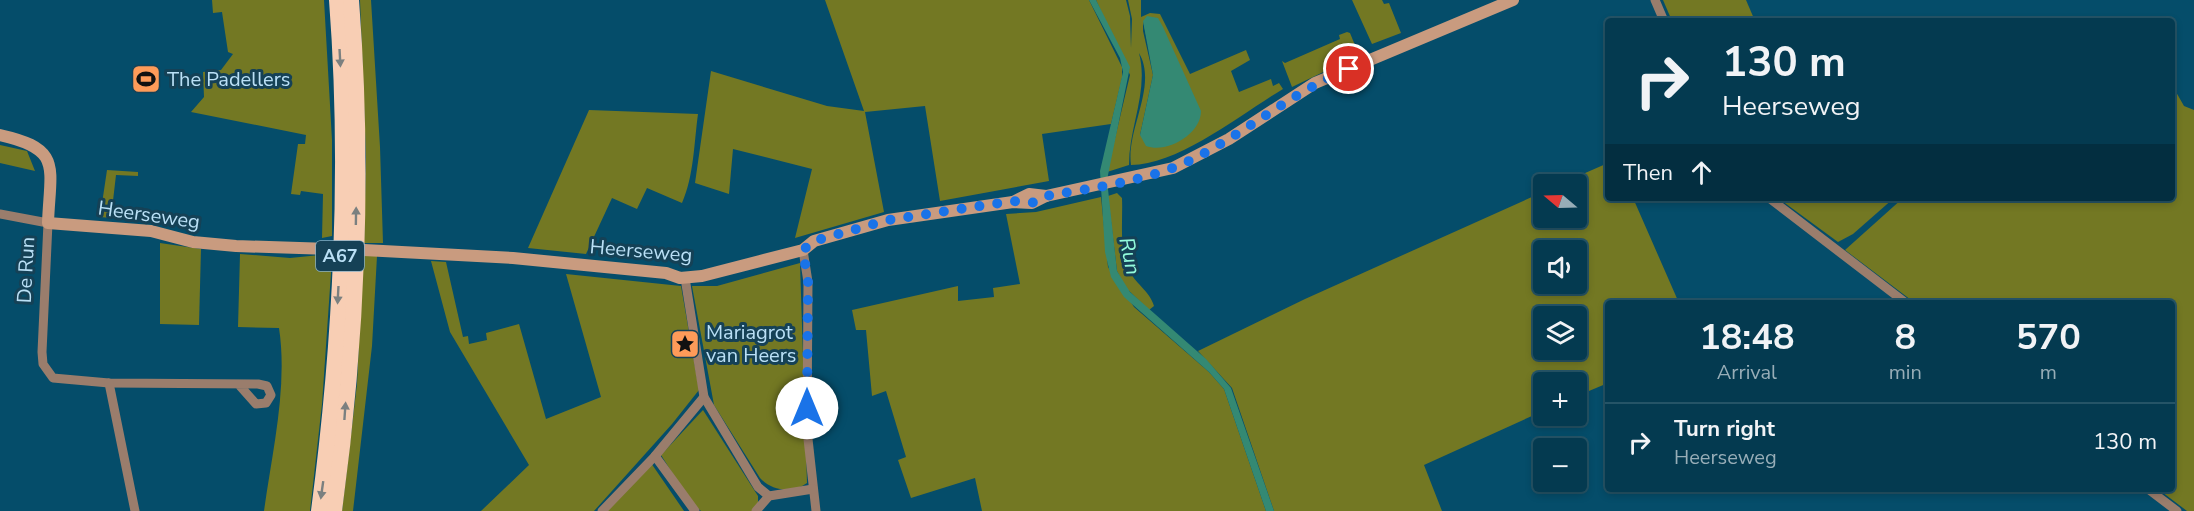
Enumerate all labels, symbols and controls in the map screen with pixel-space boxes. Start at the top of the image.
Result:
text: 130 m [1722,34,1846,91]
icon: right [1623,42,1701,120]
pin [1323,43,1374,94]
one-way arrow [335,49,344,68]
icon: arrive [1332,52,1365,85]
sports icon: The Padellers [130,63,162,95]
place label: The Padellers [167,66,290,93]
text: Heerseweg [1722,88,1861,125]
icon: ahead [1685,156,1718,189]
text: Then [1623,158,1673,188]
north arrow [1533,174,1587,228]
map controls [1533,174,1587,492]
street label: Heerseweg [96,194,202,236]
one-way arrow [351,207,361,226]
street label: Heerseweg [589,233,693,269]
water label: Run [1112,235,1148,277]
street label: De Run [11,236,41,304]
button: sound [1533,240,1587,294]
road number: A67 [316,241,364,271]
one-way arrow [334,286,343,305]
button: layers [1533,306,1587,360]
text: 18:48 [1699,313,1795,362]
text: 8 [1894,313,1916,362]
text: 570 [2016,313,2081,362]
place label: Mariagrot van Heers [706,319,796,369]
place icon: Mariagrot van Heers [669,328,701,360]
text: Arrival [1717,359,1777,386]
text: min [1889,359,1922,386]
text: m [2040,359,2057,386]
button: + [1533,372,1587,426]
position arrow [775,376,839,440]
one-way arrow [340,402,350,421]
text: Turn right [1674,414,1775,444]
icon: right [1623,426,1656,459]
text: 130 m [2093,427,2157,457]
button: − [1533,438,1587,492]
text: Heerseweg [1674,444,1777,471]
one-way arrow [317,480,326,499]

